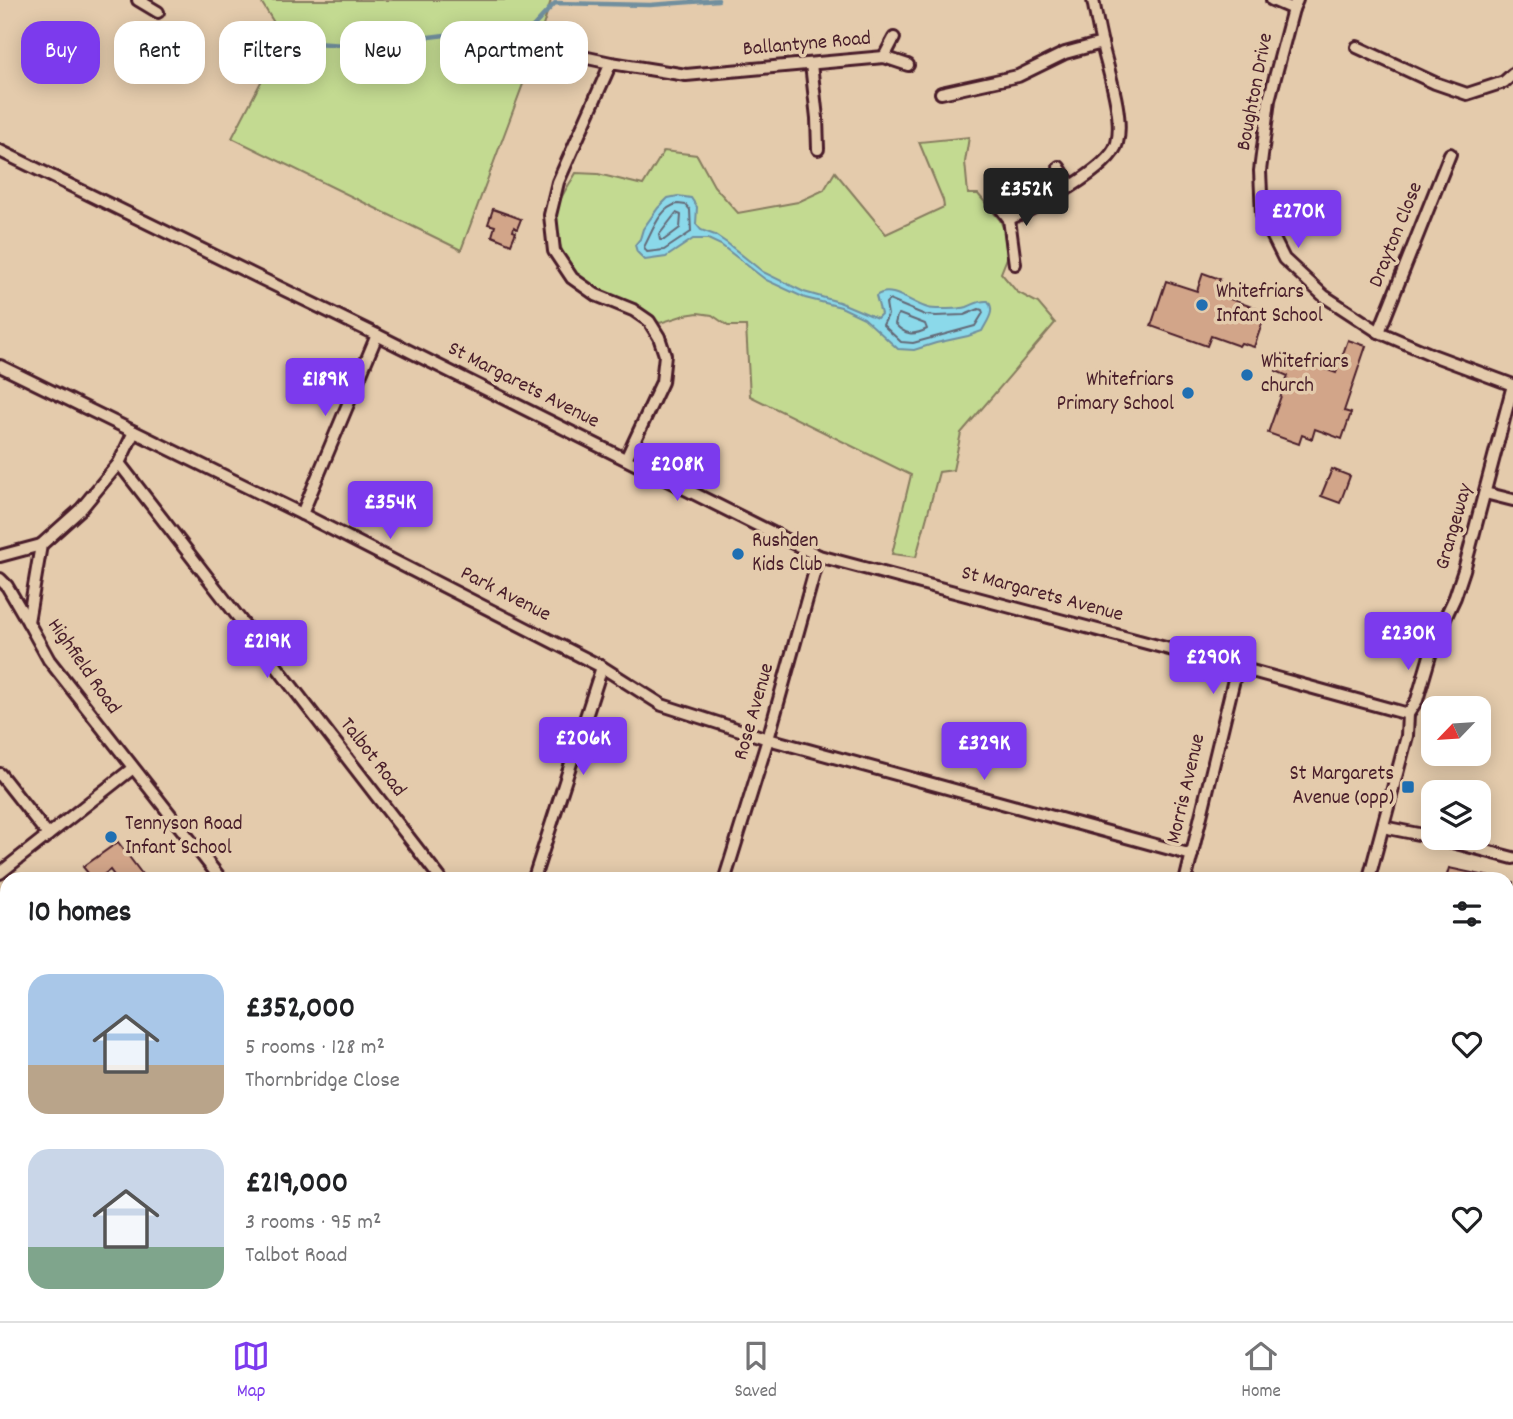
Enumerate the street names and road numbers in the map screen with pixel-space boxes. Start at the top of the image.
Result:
street label: Ballantyne Road [742,24,872,66]
street label: Boughton Drive [1230,31,1282,153]
street label: Drayton Close [1362,178,1432,292]
street label: St Margarets Avenue [442,335,604,437]
street label: Grangeway [1428,480,1482,574]
street label: Park Avenue [455,559,555,631]
street label: St Margarets Avenue [958,559,1126,631]
street label: Highfield Road [39,613,127,721]
street label: Rose Avenue [727,660,783,764]
street label: Talbot Road [331,712,413,804]
street label: Morris Avenue [1160,731,1214,847]

